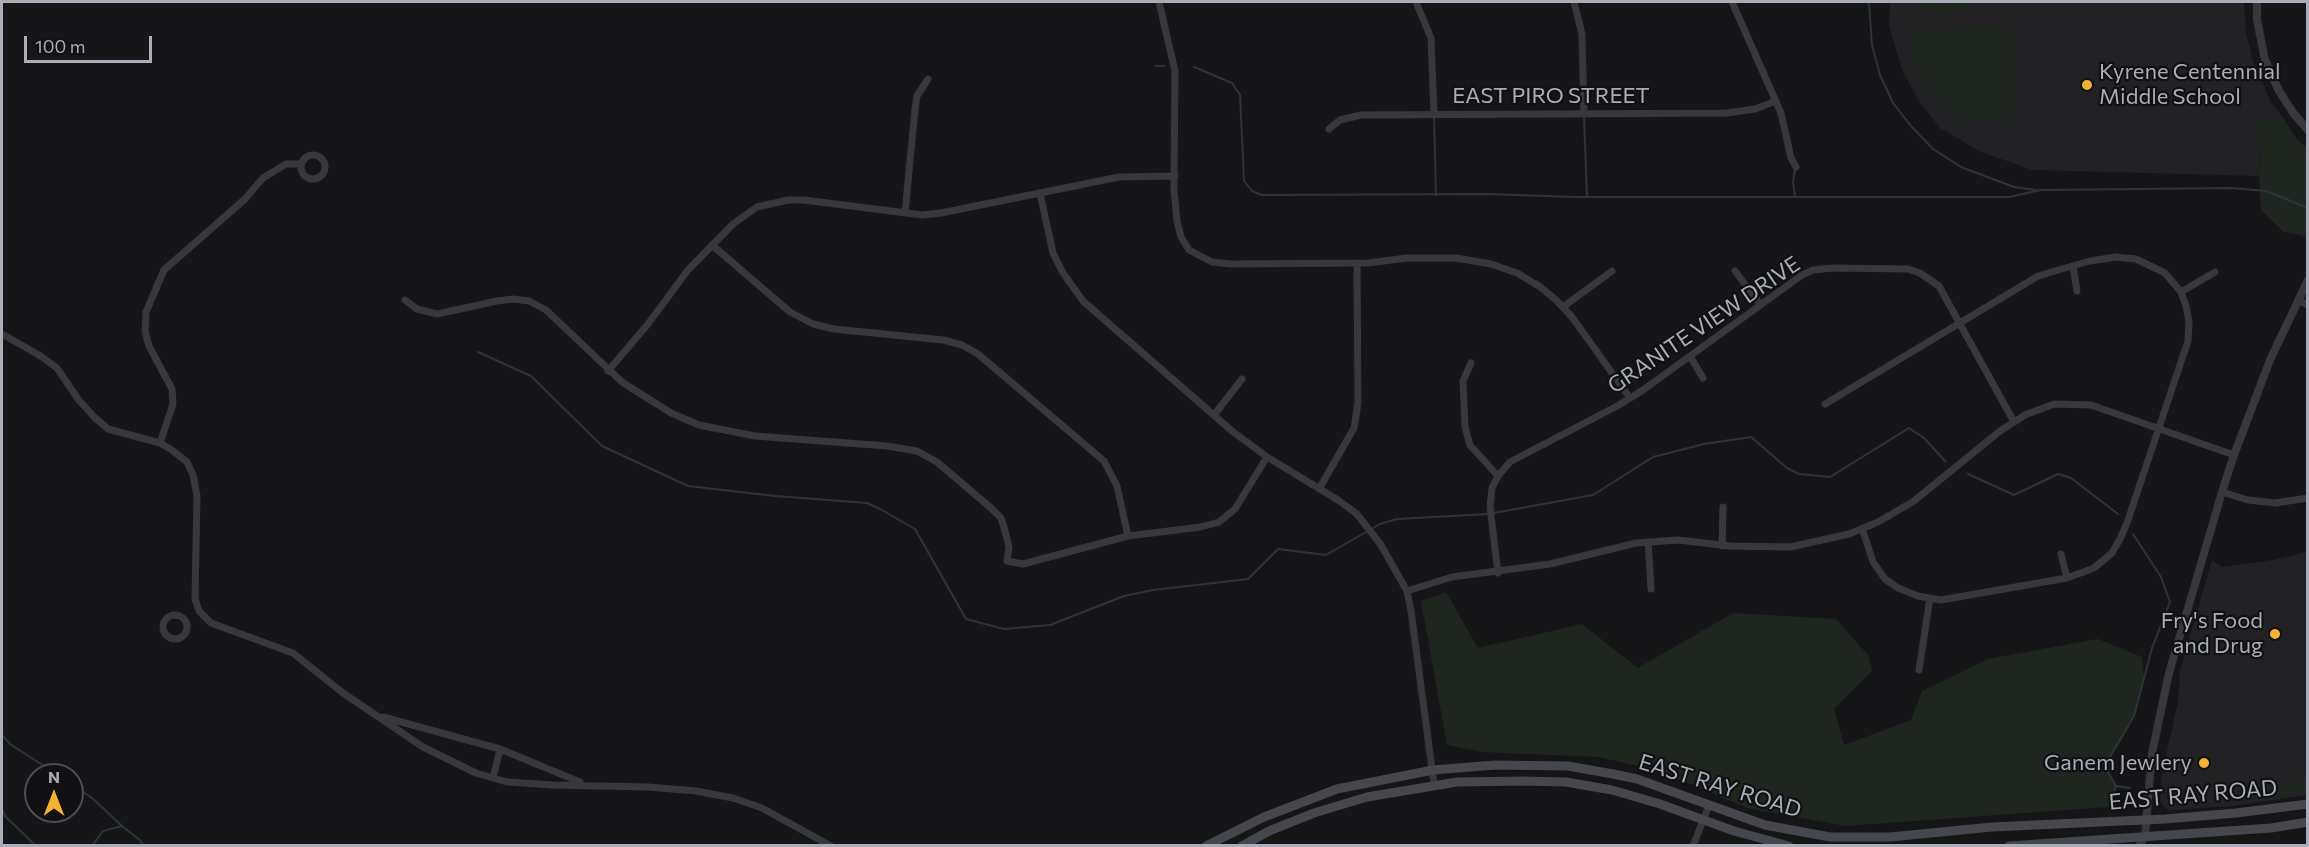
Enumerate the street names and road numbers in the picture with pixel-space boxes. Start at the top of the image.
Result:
street label: EAST PIRO STREET [1452,83,1650,109]
street label: GRANITE VIEW DRIVE [1603,251,1805,399]
street label: EAST RAY ROAD [1635,749,1805,823]
street label: EAST RAY ROAD [2108,774,2278,816]

